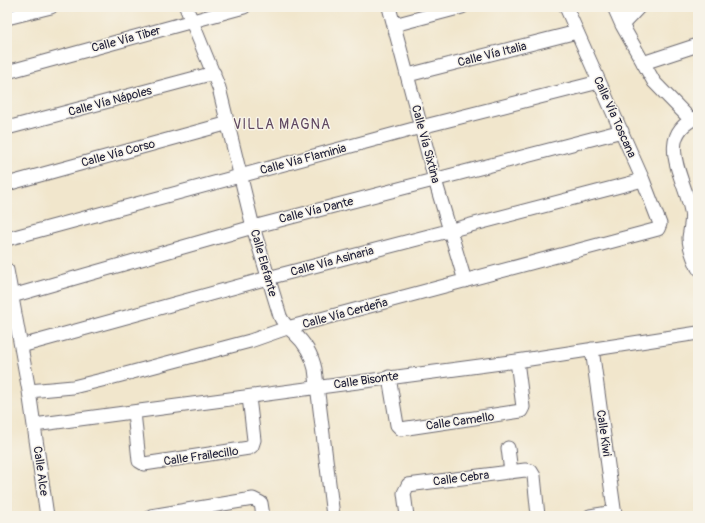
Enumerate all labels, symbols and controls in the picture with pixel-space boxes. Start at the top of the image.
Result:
street label: Calle Vía Tiber [90,23,163,56]
street label: Calle Vía Italia [456,39,528,70]
street label: Calle Vía Toscana [590,74,639,161]
street label: Calle Vía Nápoles [67,83,154,120]
street label: Calle Vía Sixtina [408,103,443,185]
district label: VILLA MAGNA [233,116,331,133]
street label: Calle Vía Corso [80,136,157,171]
street label: Calle Vía Flaminia [258,141,348,178]
street label: Calle Vía Dante [277,194,355,227]
street label: Calle Elefante [247,228,280,299]
street label: Calle Vía Asinaria [289,243,376,280]
street label: Calle Vía Cerdeña [301,295,390,332]
street label: Calle Bisonte [333,369,400,392]
street label: Calle Camello [425,409,496,434]
street label: Calle Kiwi [593,409,614,457]
street label: Calle Frailecillo [163,444,240,469]
street label: Calle Alce [30,445,51,497]
street label: Calle Cebra [432,468,490,489]

